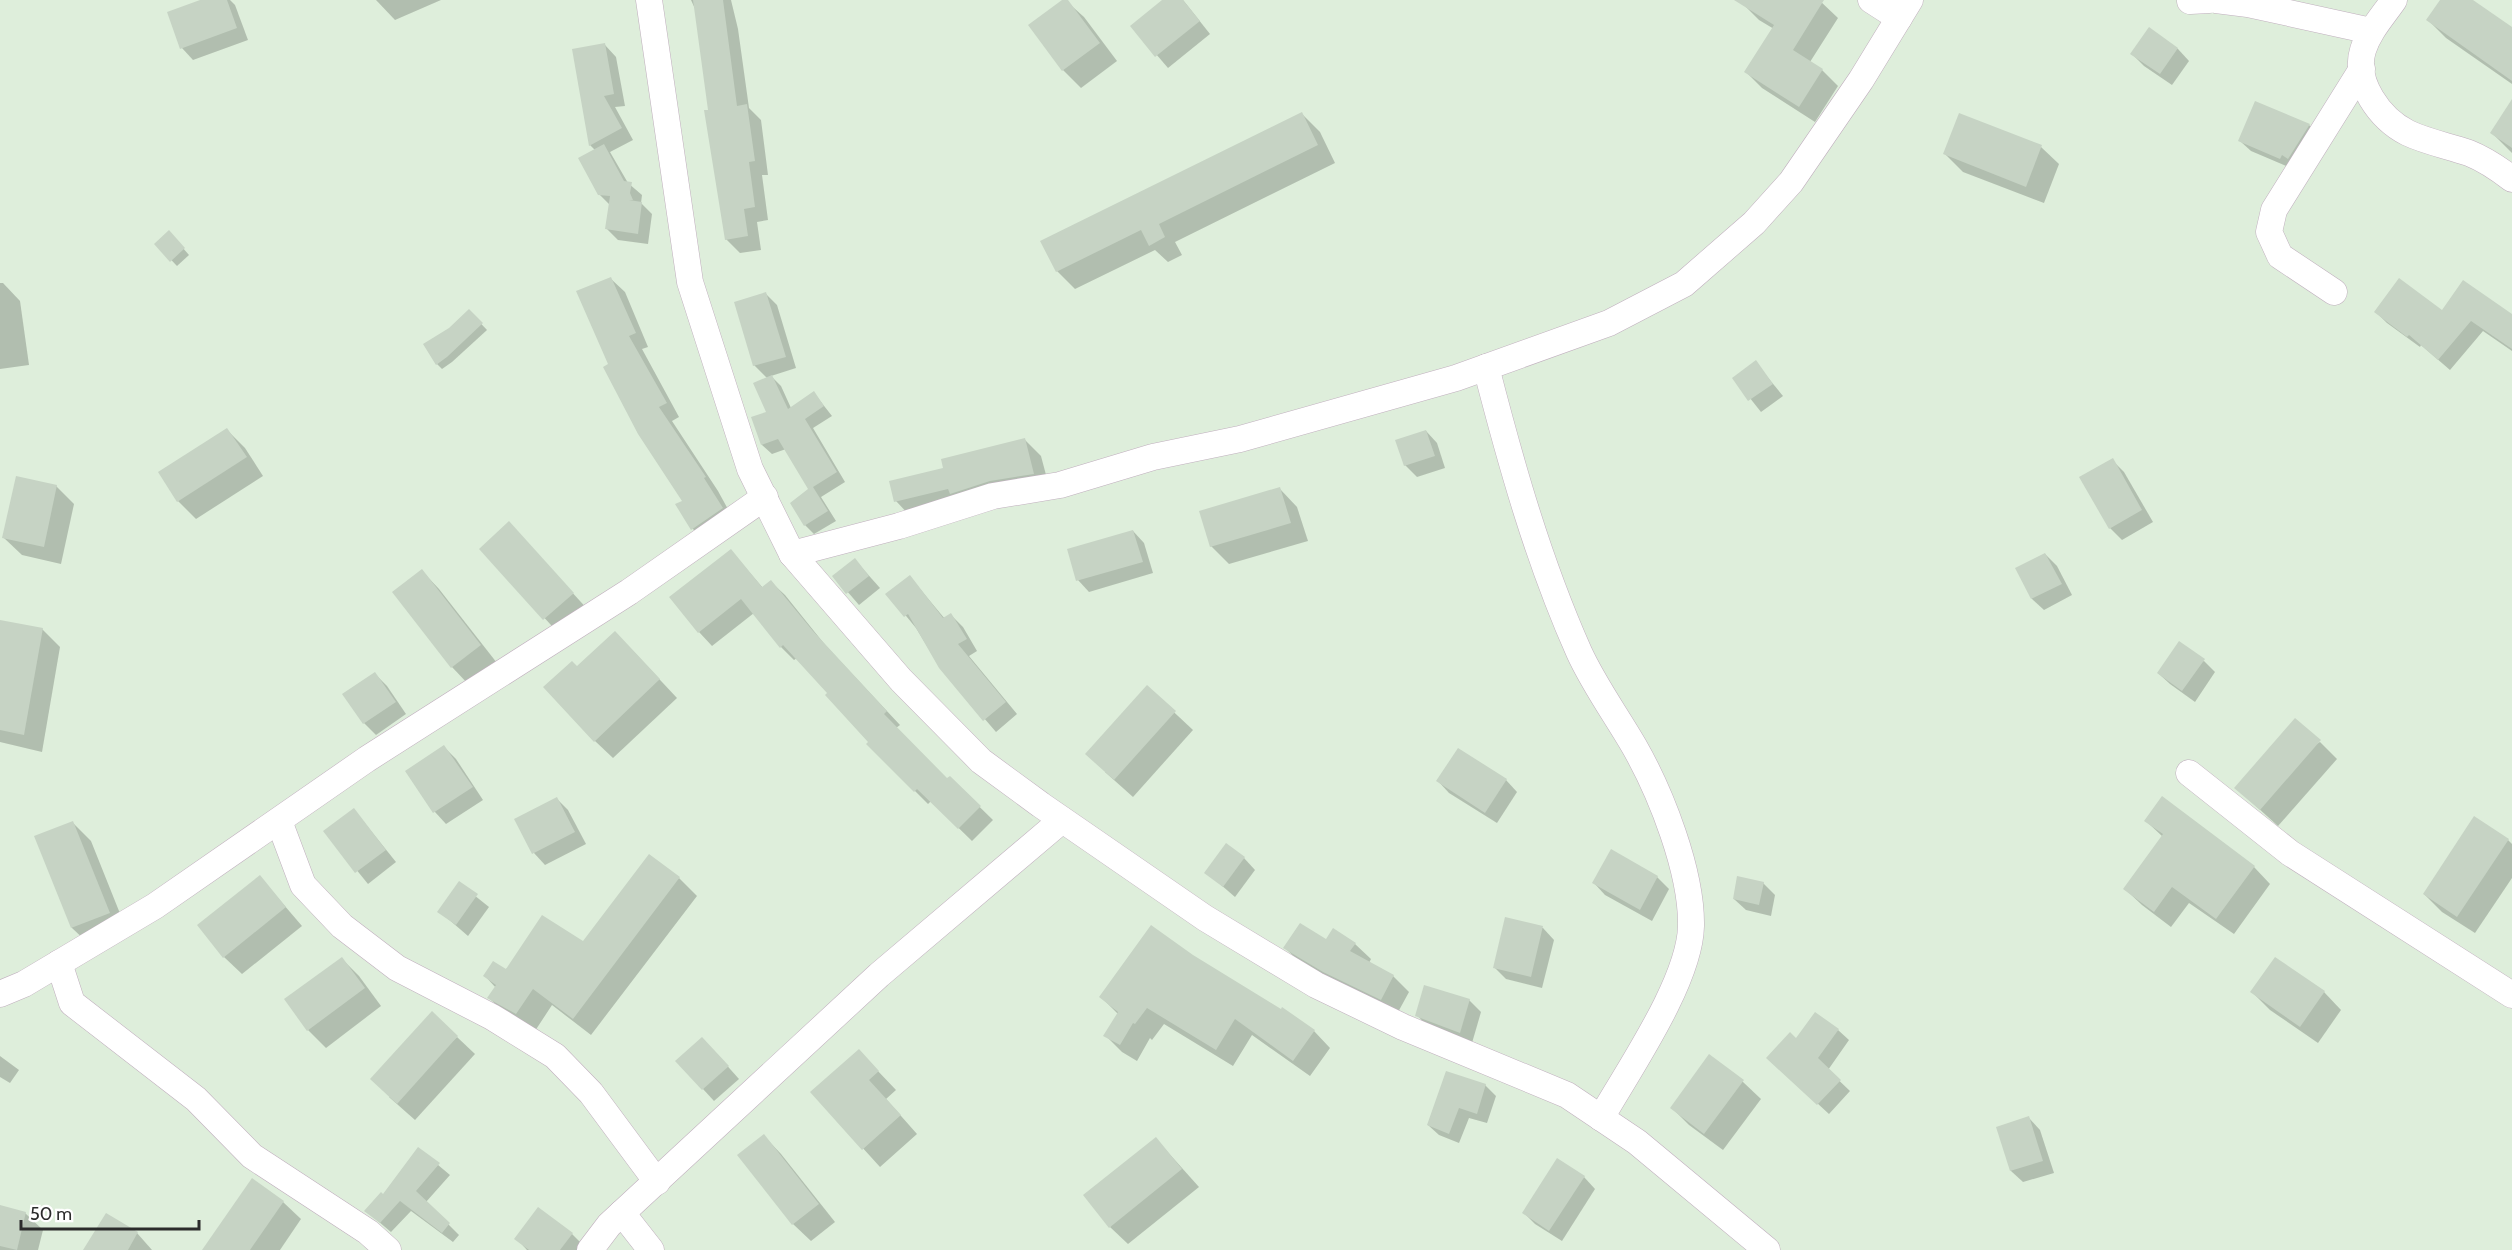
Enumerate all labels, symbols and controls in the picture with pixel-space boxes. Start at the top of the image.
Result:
scale bar [21,1193,200,1231]
text: 50 m [30,1203,72,1225]

